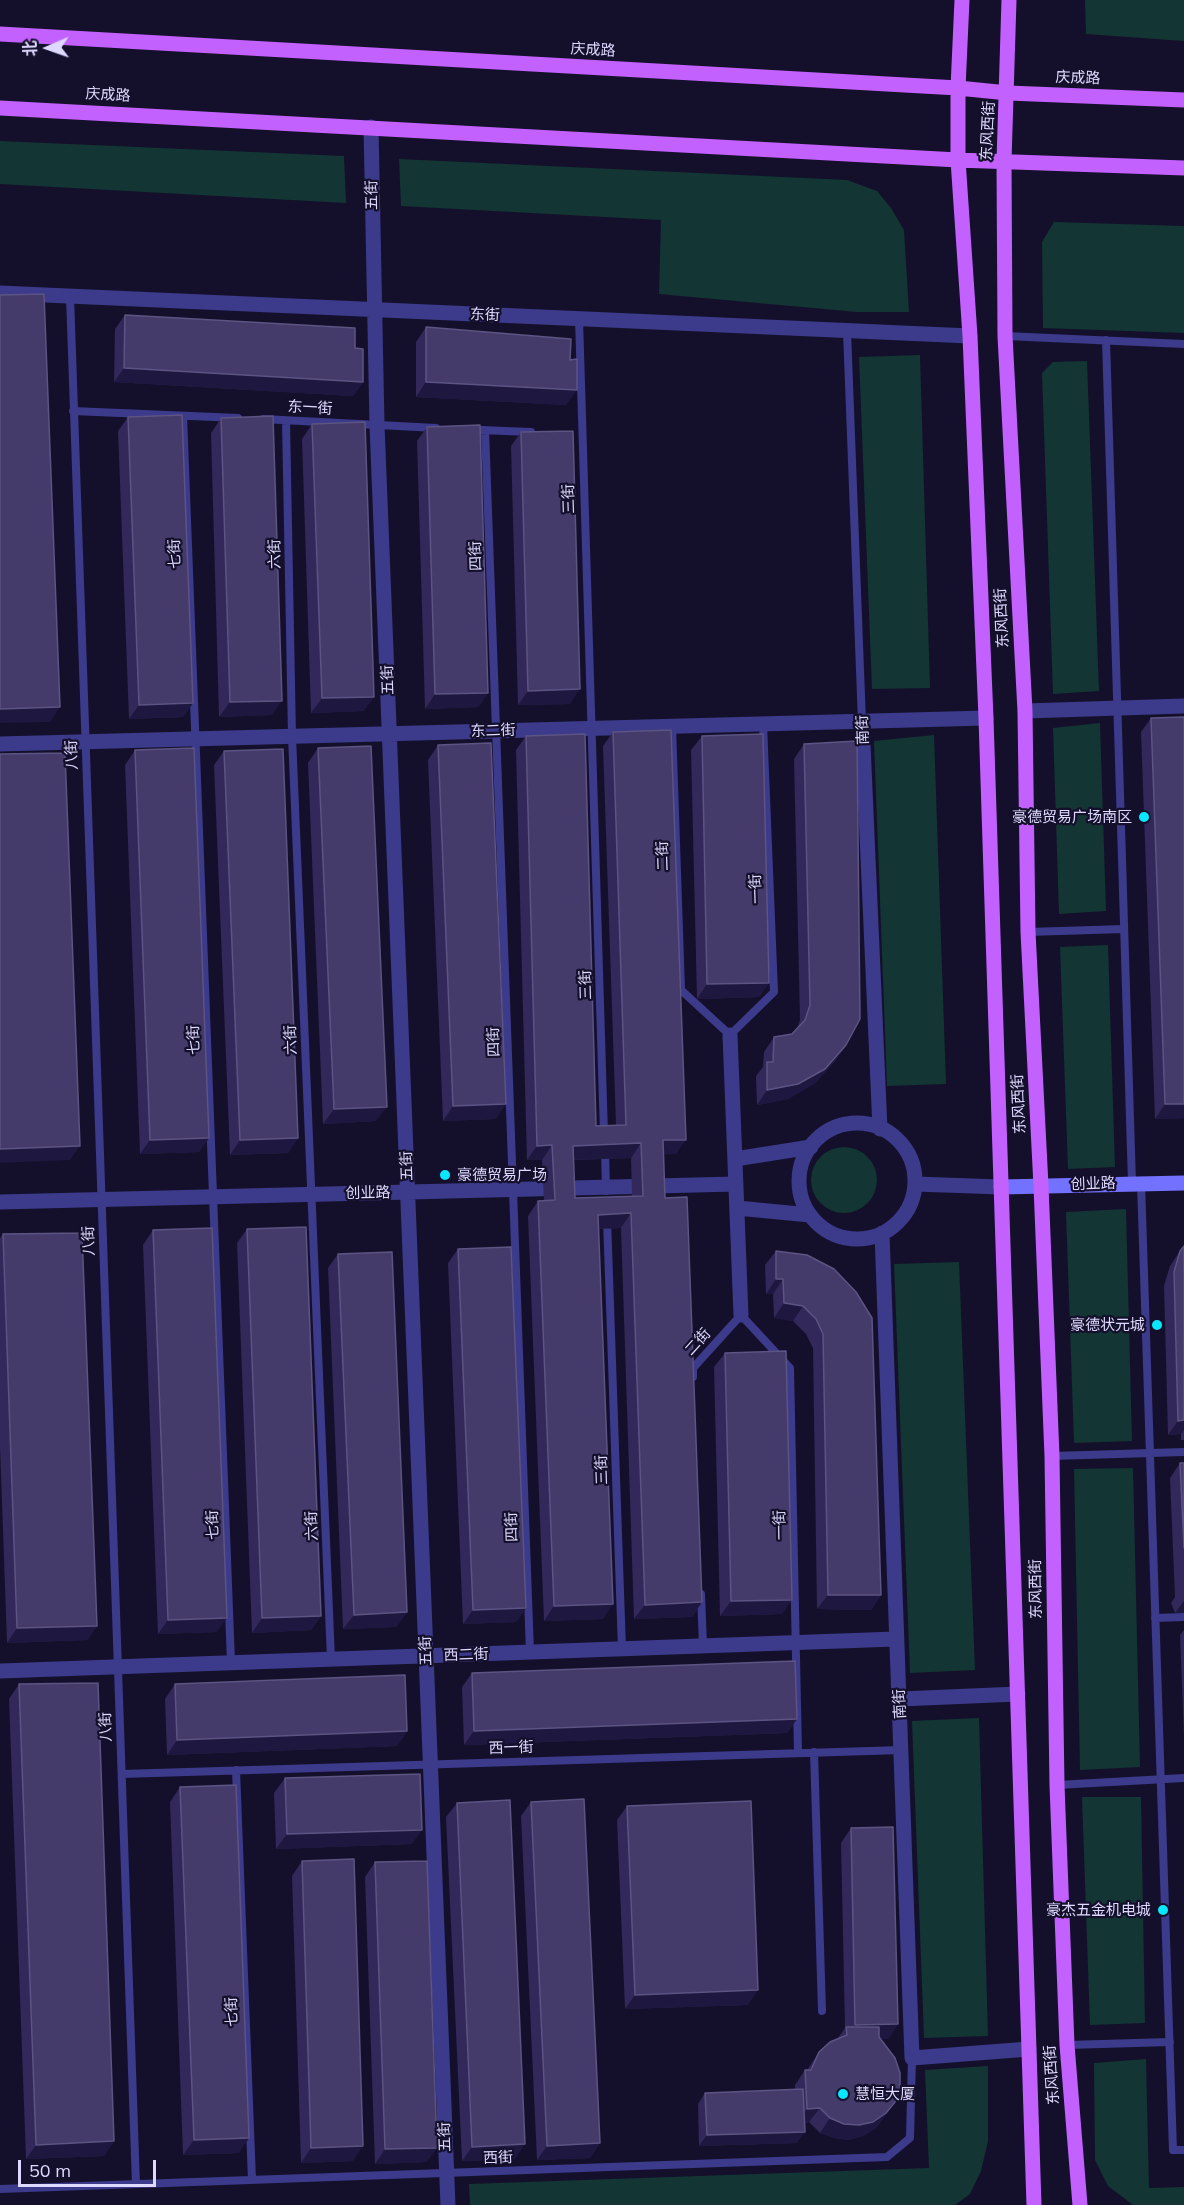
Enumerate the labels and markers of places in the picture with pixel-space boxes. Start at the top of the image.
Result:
place label: 豪德贸易广场南区 [1012,808,1132,826]
marker: 豪德贸易广场南区 [1137,810,1151,824]
place label: 豪德贸易广场 [457,1166,547,1184]
marker: 豪德贸易广场 [438,1168,452,1182]
place label: 豪德状元城 [1070,1316,1145,1334]
marker: 豪德状元城 [1150,1318,1164,1332]
place label: 豪杰五金机电城 [1046,1901,1151,1919]
marker: 豪杰五金机电城 [1156,1903,1170,1917]
place label: 慧恒大厦 [855,2085,915,2103]
marker: 慧恒大厦 [836,2087,850,2101]

